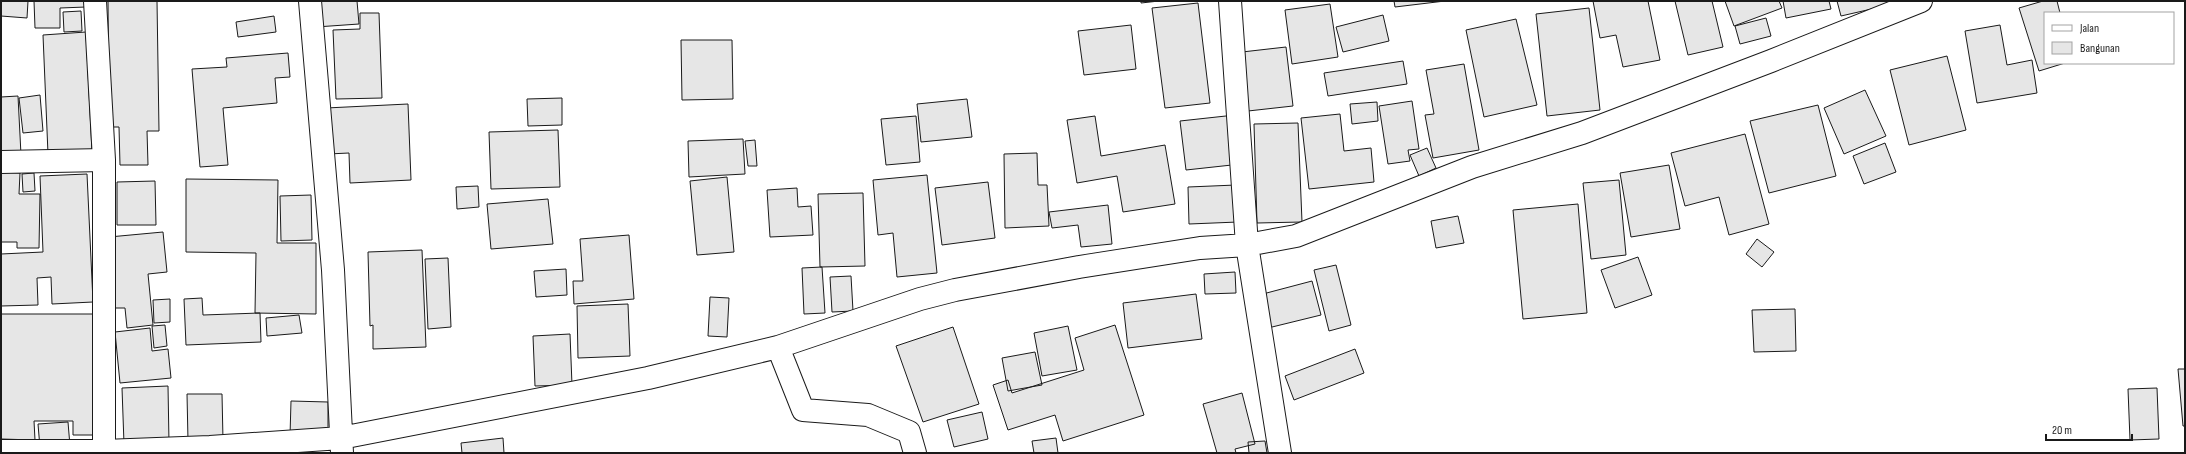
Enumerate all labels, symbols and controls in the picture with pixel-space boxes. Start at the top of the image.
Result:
legend [2044,12,2174,64]
text: Jalan [2079,21,2099,36]
text: Bangunan [2080,41,2120,56]
scale bar [2046,416,2132,442]
text: 20 m [2052,423,2072,438]

